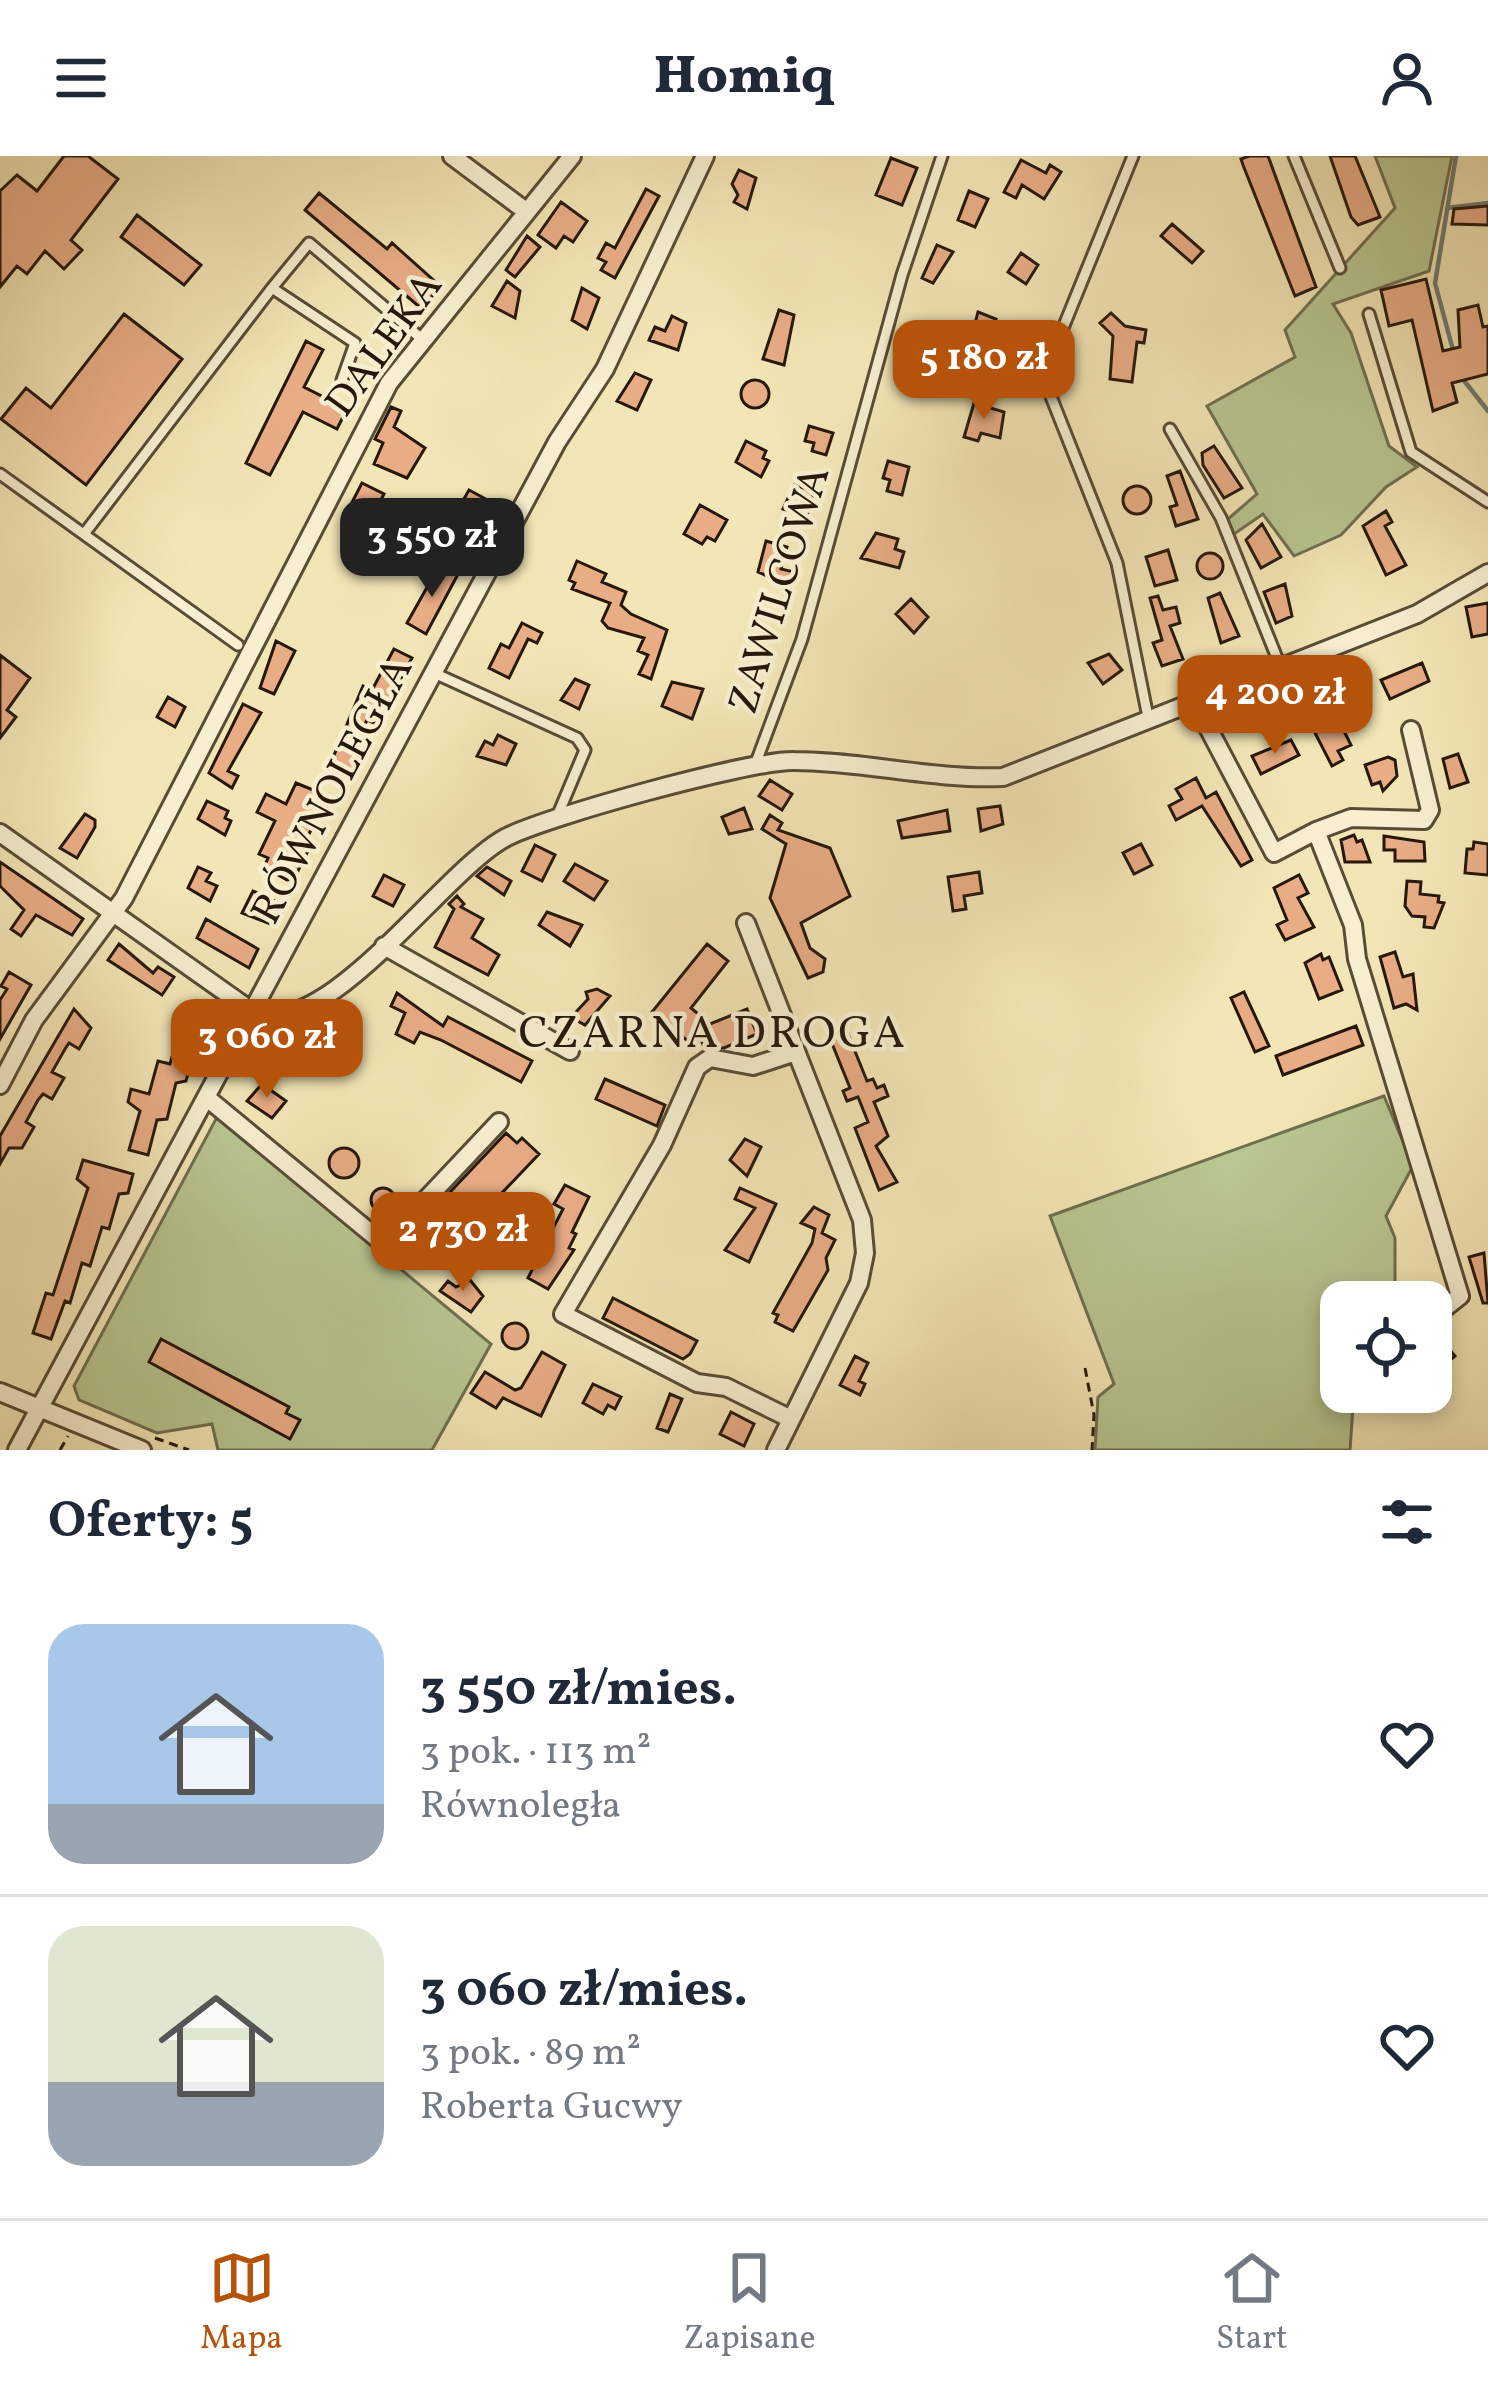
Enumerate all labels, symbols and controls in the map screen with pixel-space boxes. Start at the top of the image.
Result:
text: Homiq [654,41,834,116]
icon: menu [48,45,114,111]
icon: person [1374,45,1440,111]
street label: DALEKA [313,261,458,430]
pin: 5 180 zł [860,320,1108,422]
text: 5 180 zł [920,332,1048,386]
street label: ZAWILCOWA [716,459,847,721]
pin: 3 550 zł [308,498,556,600]
text: 3 550 zł [367,510,497,564]
street label: RÓWNOLEGŁA [239,647,429,935]
pin: 4 200 zł [1151,655,1399,757]
text: 4 200 zł [1205,667,1345,721]
pin: 3 060 zł [143,999,391,1101]
district label: CZARNA DROGA [518,1004,908,1067]
text: 3 060 zł [198,1011,336,1065]
pin: 2 730 zł [339,1192,587,1294]
text: 2 730 zł [398,1204,528,1258]
map controls [1320,1281,1452,1413]
button: locate [1320,1281,1452,1413]
text: Oferty: 5 [48,1487,253,1558]
icon: filters [1374,1489,1440,1555]
text: 3 550 zł/mies. [420,1655,737,1726]
icon: home [144,1672,288,1816]
icon: heart [1374,1711,1440,1777]
text: 3 pok. · 113 m² [420,1726,651,1780]
text: Równoległa [420,1780,621,1834]
text: 3 060 zł/mies. [420,1956,748,2027]
icon: home [144,1974,288,2118]
icon: heart [1374,2013,1440,2079]
text: 3 pok. · 89 m² [420,2027,641,2081]
text: Roberta Gucwy [420,2081,683,2135]
tab: Mapa [200,2245,283,2363]
tab: Zapisane [683,2245,815,2363]
tab: Start [1216,2245,1288,2363]

